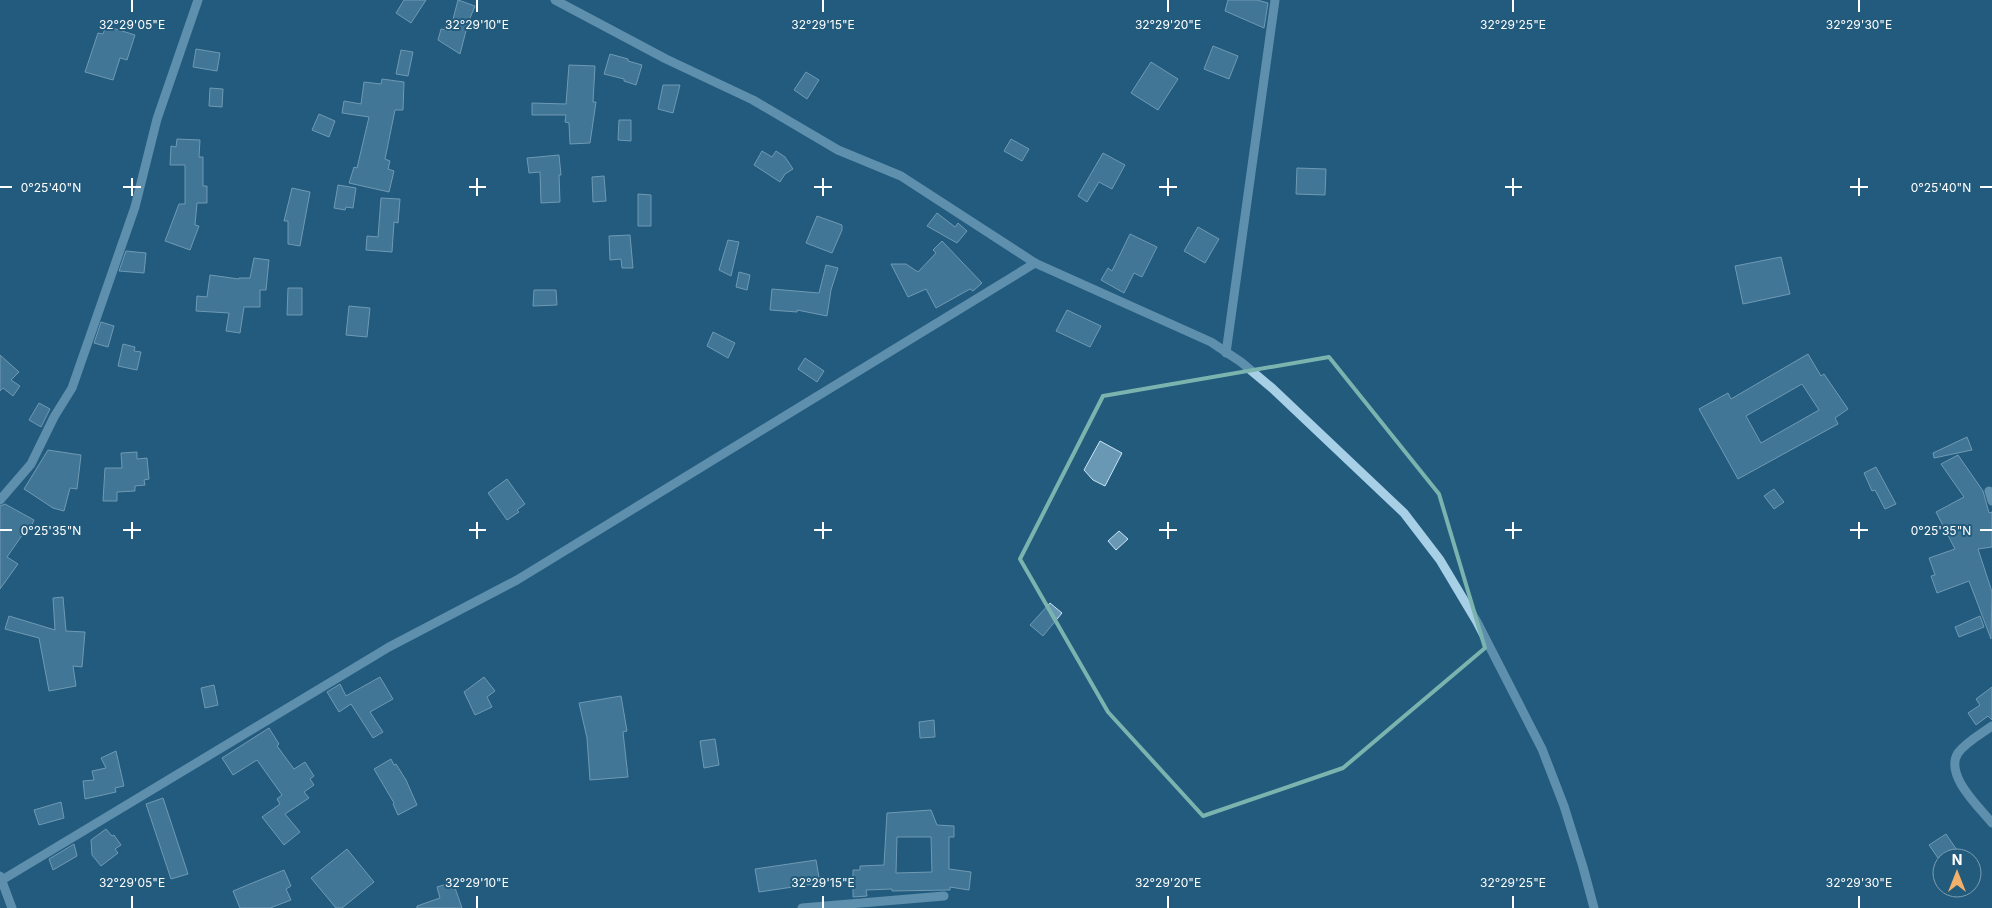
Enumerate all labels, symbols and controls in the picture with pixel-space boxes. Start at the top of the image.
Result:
text: 32°29'05"E [99,17,165,32]
text: 32°29'10"E [445,17,509,32]
text: 32°29'15"E [791,17,855,32]
text: 32°29'20"E [1135,17,1201,32]
text: 32°29'25"E [1480,17,1546,32]
text: 32°29'30"E [1826,17,1892,32]
text: 0°25'40"N [21,180,81,195]
text: 0°25'40"N [1911,180,1971,195]
text: 0°25'35"N [21,523,81,538]
text: 0°25'35"N [1911,523,1971,538]
north arrow [1932,848,1982,898]
text: N [1952,851,1962,868]
text: 32°29'05"E [99,875,165,890]
text: 32°29'10"E [445,875,509,890]
text: 32°29'15"E [791,875,855,890]
text: 32°29'20"E [1135,875,1201,890]
text: 32°29'25"E [1480,875,1546,890]
text: 32°29'30"E [1826,875,1892,890]

